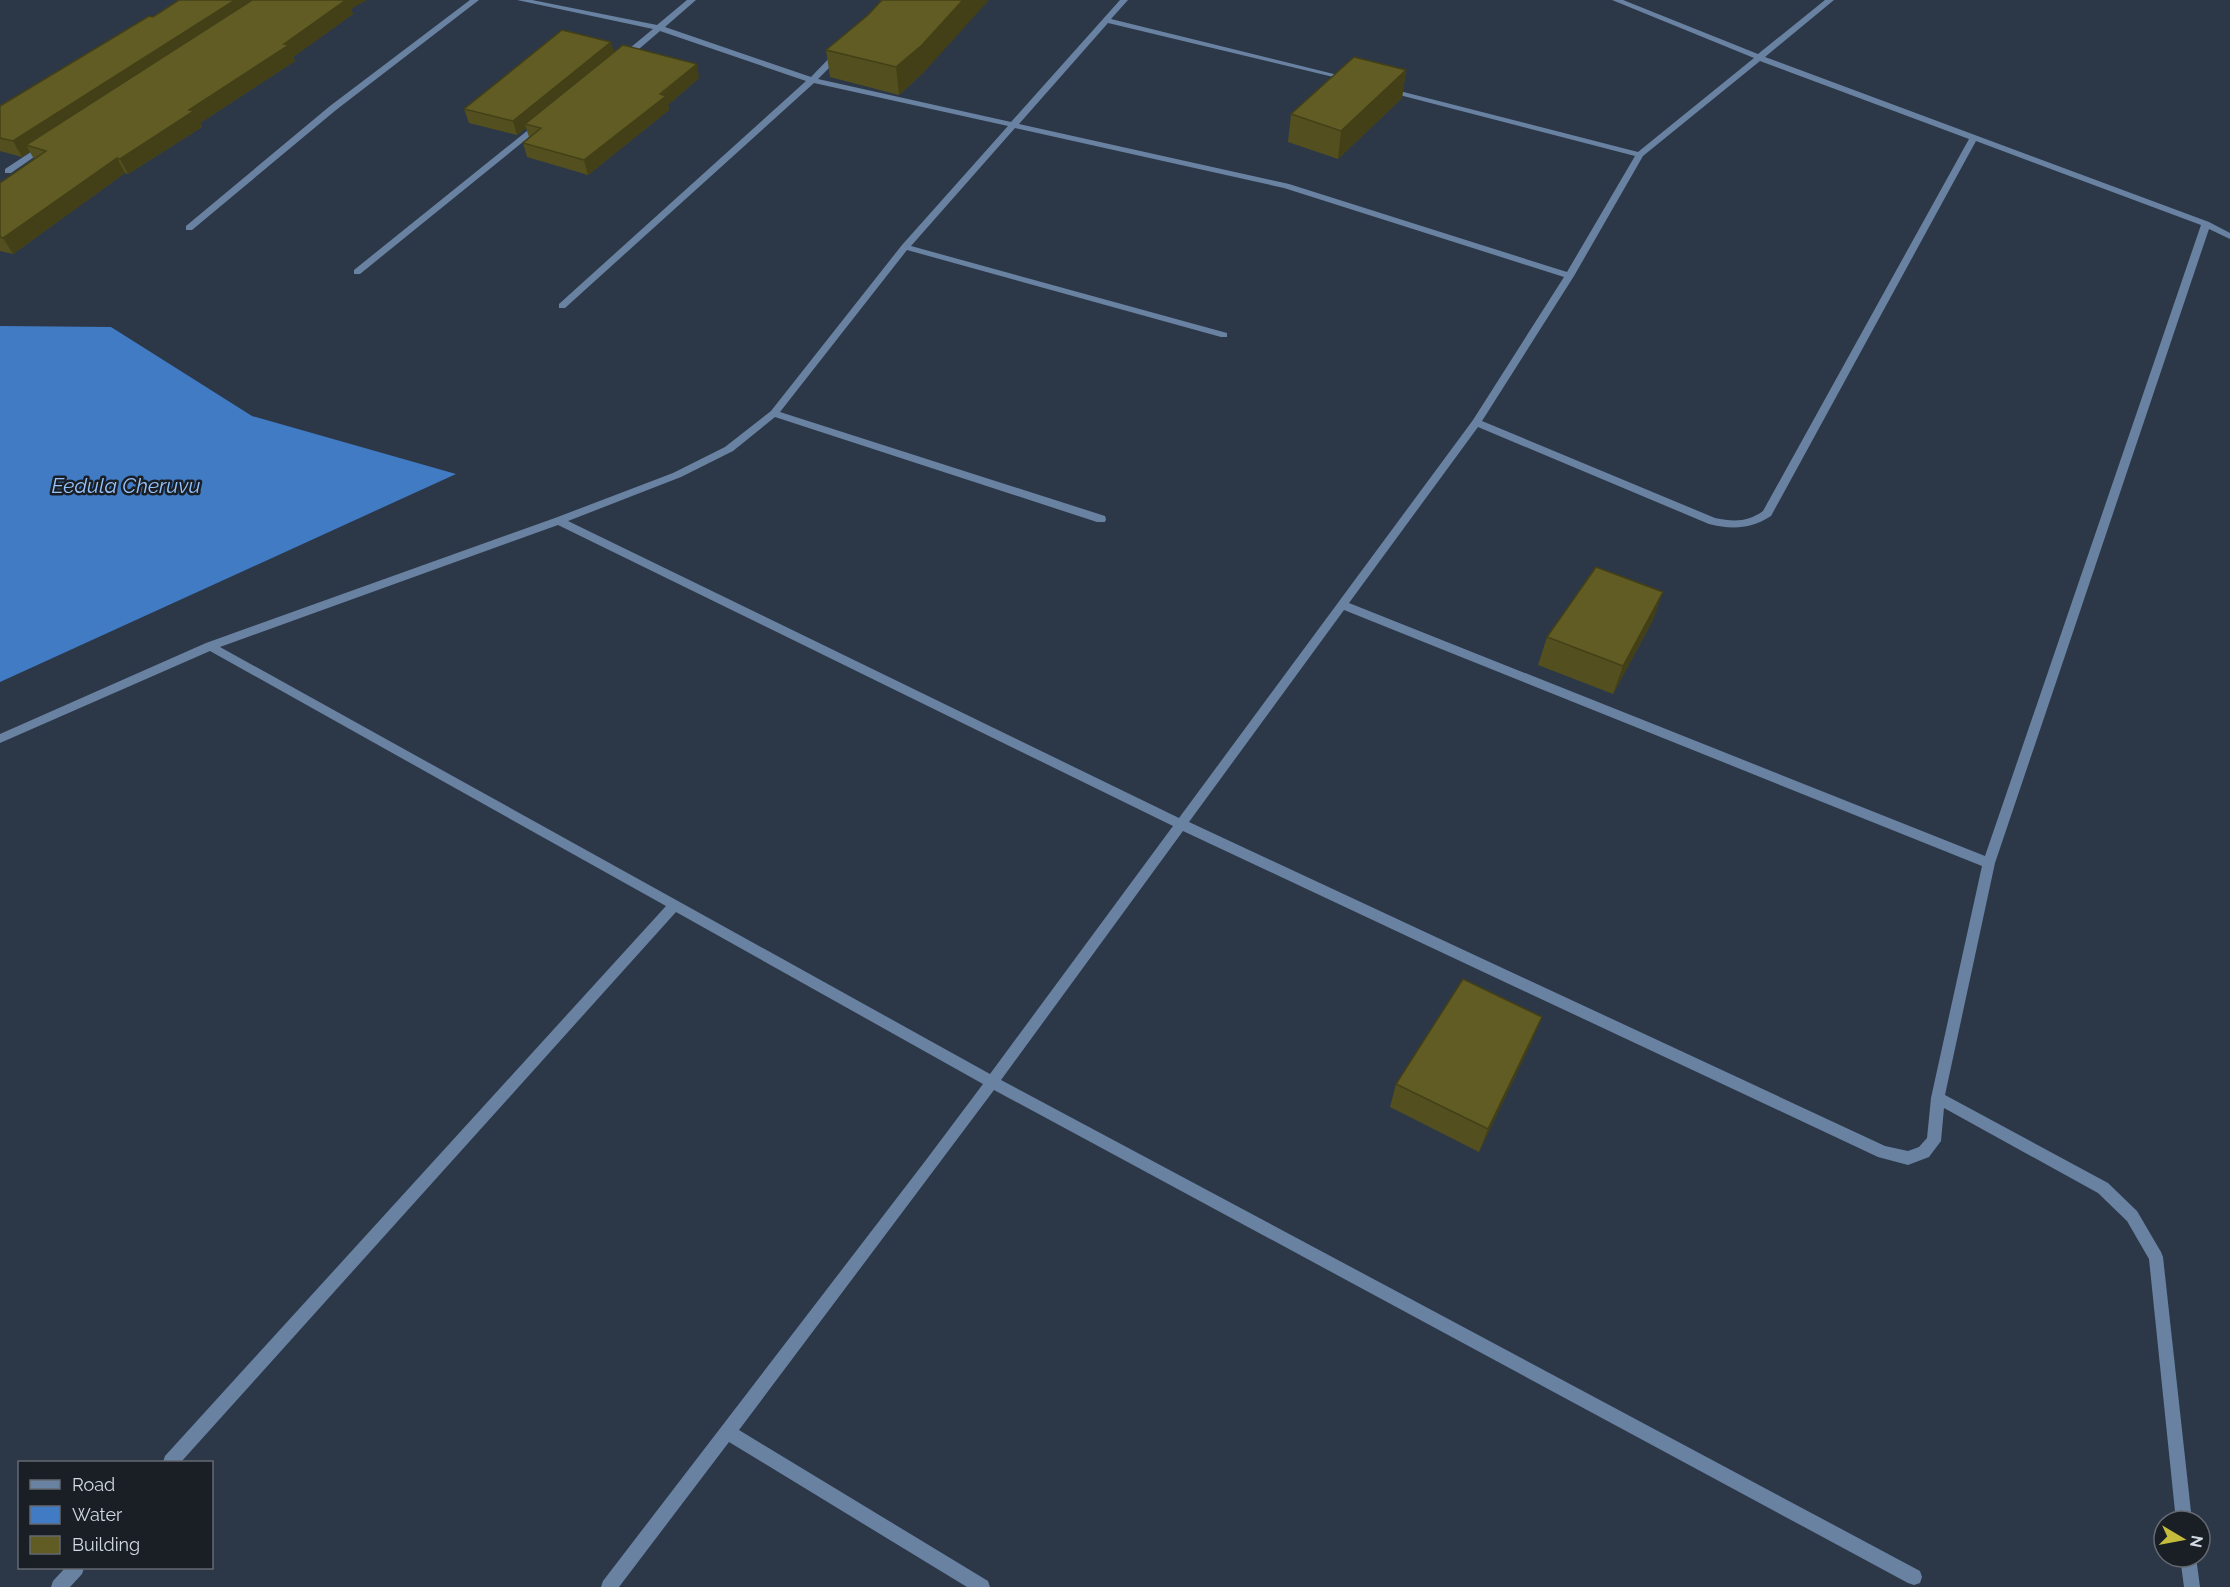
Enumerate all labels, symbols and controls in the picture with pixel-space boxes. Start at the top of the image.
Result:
water label: Eedula Cheruvu [51,473,201,498]
legend [18,1461,213,1569]
text: Road [72,1474,115,1495]
text: Water [72,1504,123,1525]
north arrow [2152,1509,2212,1569]
text: Building [72,1534,140,1555]
text: N [2186,1534,2207,1549]

